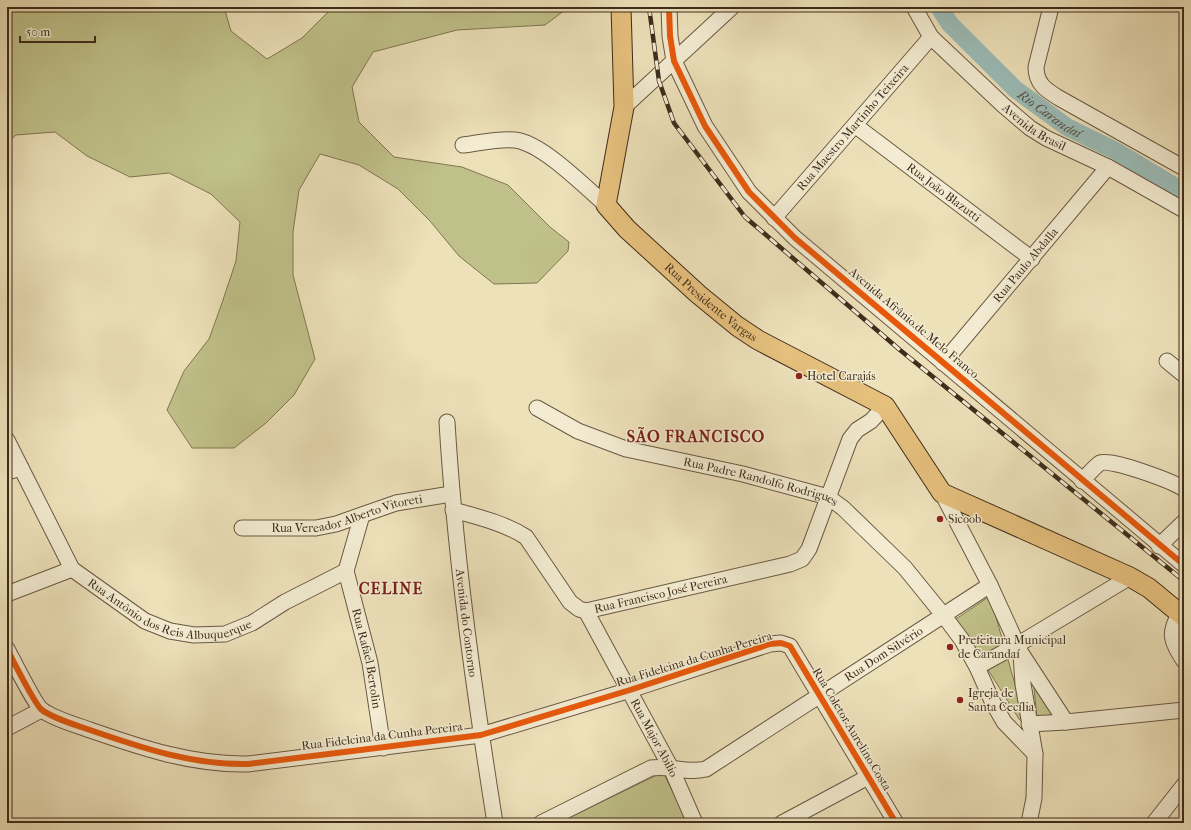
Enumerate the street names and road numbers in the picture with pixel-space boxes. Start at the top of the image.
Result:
street label: Rua Maestro Martinho Teixeira [794,61,912,194]
street label: Avenida Brasil [999,100,1069,154]
street label: Rua João Blazutti [904,160,984,225]
street label: Rua Paulo Abdalla [990,225,1061,305]
street label: Rua Presidente Vargas [662,260,760,345]
street label: Avenida Afrânio de Melo Franco [846,264,982,381]
street label: Rua Padre Randolfo Rodrigues [682,454,841,509]
street label: Rua Vereador Alberto Vitoreti [271,492,424,535]
street label: Avenida do Contorno [453,567,480,678]
street label: Rua Francisco José Pereira [593,572,729,616]
street label: Rua Antônio dos Reis Albuquerque [85,575,254,642]
street label: Rua Rafael Bertolin [349,607,384,710]
street label: Rua Dom Silvério [842,623,925,684]
street label: Rua Fidelcina da Cunha Pereira [614,628,774,689]
street label: Rua Coletor Aurelino Costa [810,665,895,793]
street label: Rua Major Abilio [628,696,681,779]
street label: Rua Fidelcina da Cunha Pereira [301,719,464,753]

